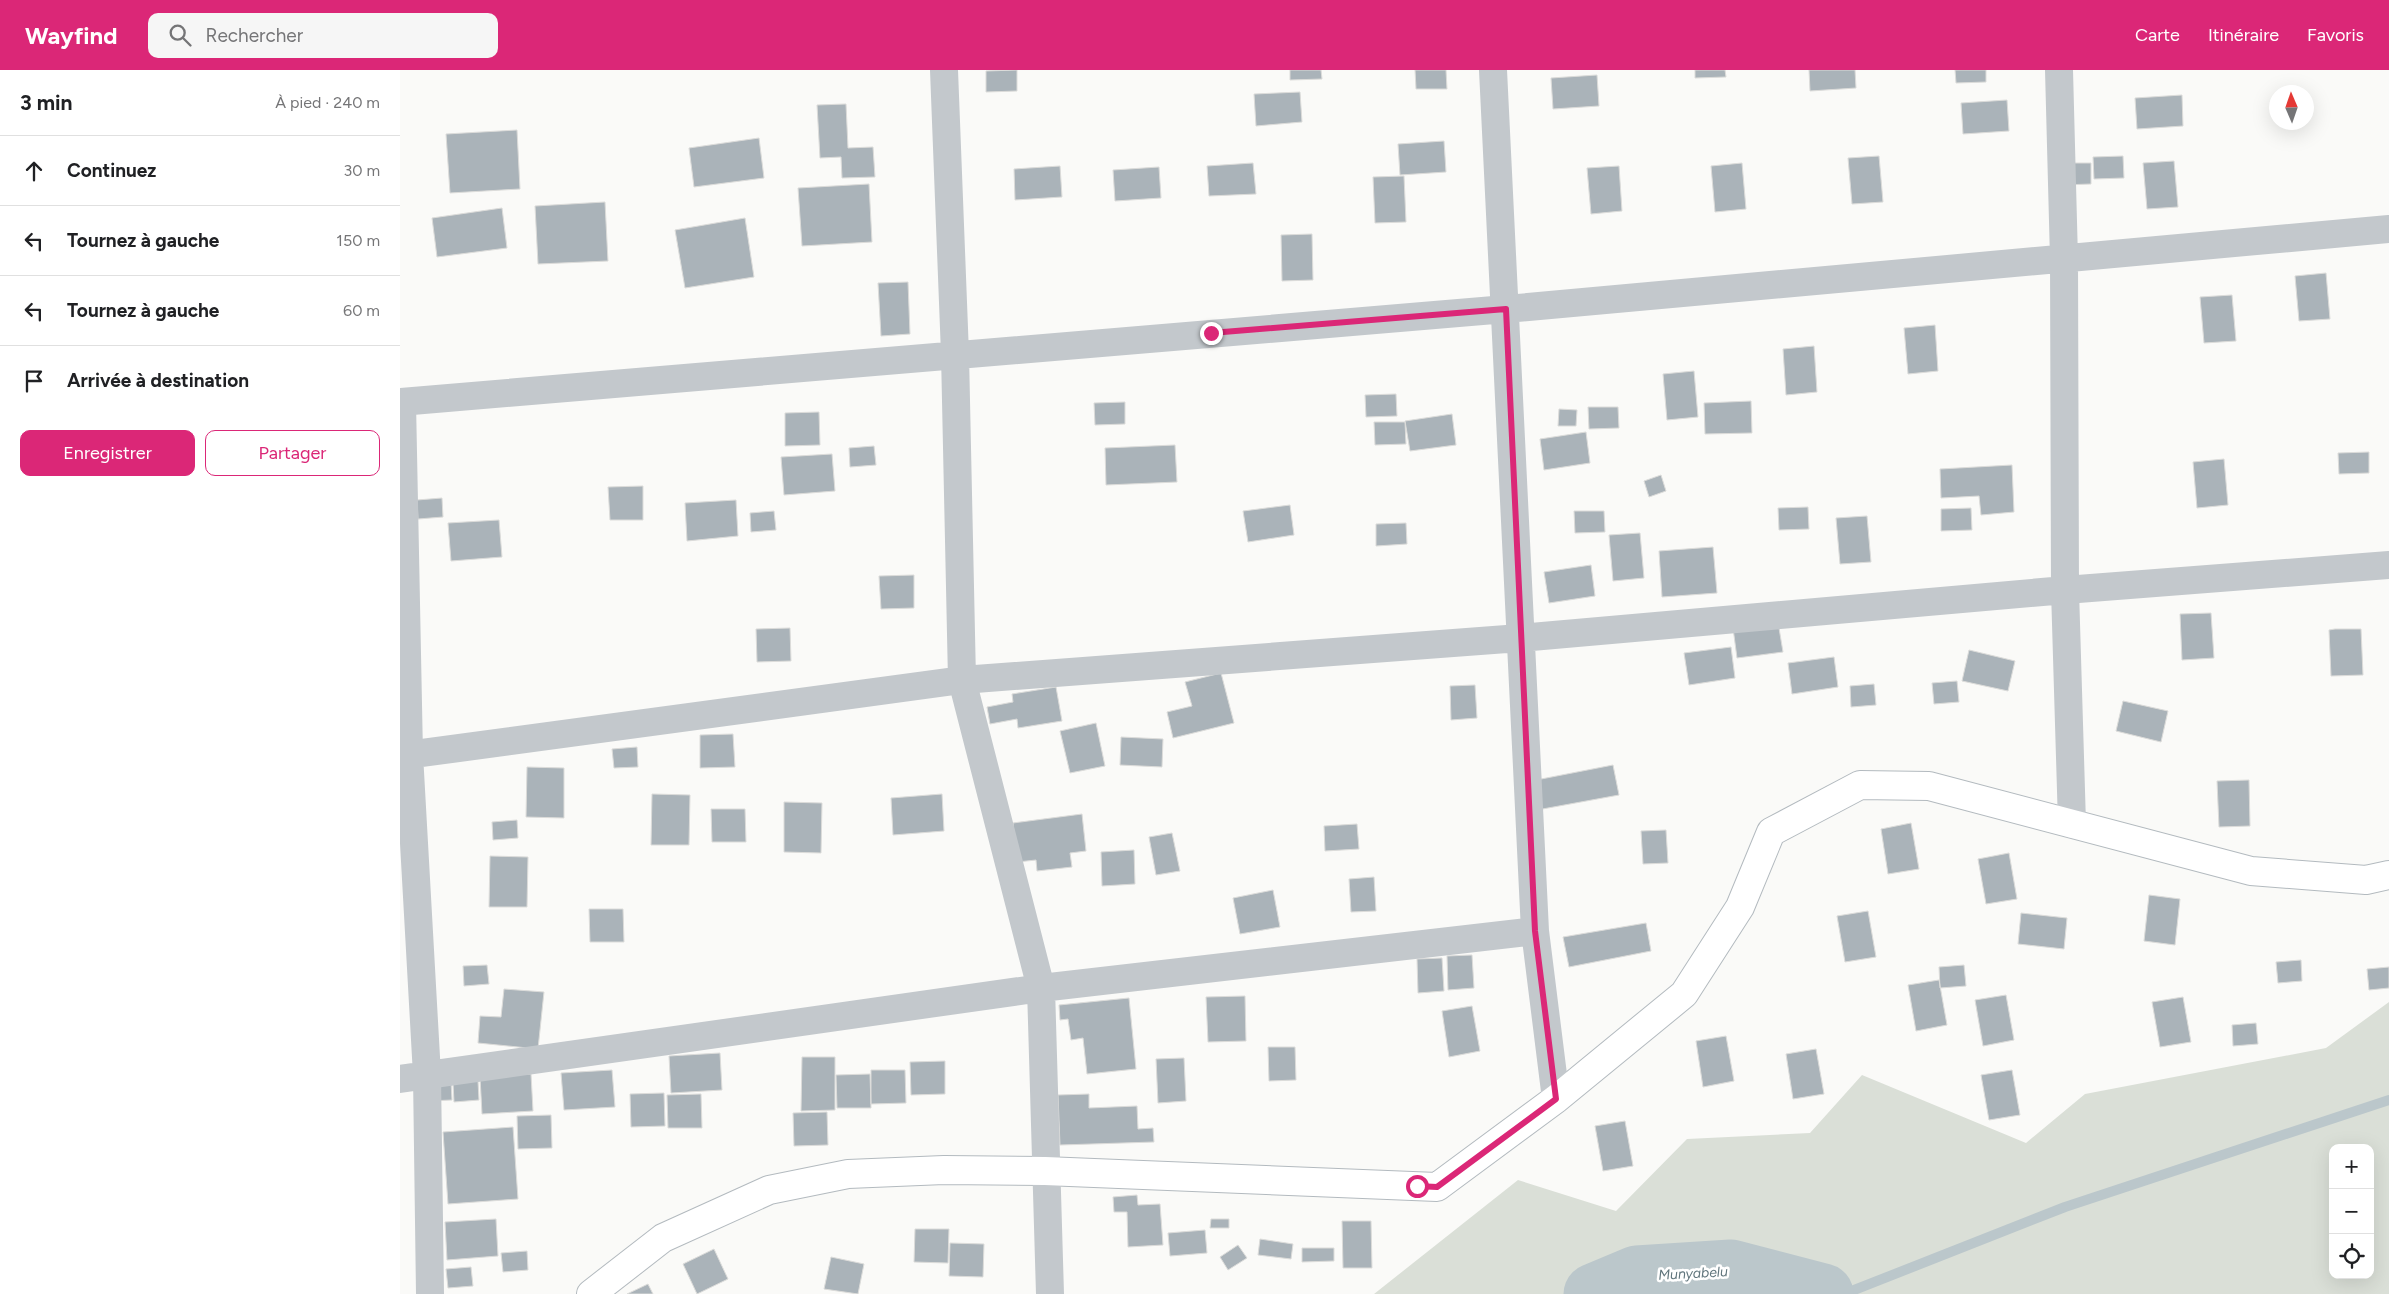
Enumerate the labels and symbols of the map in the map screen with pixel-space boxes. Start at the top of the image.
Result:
north arrow [2269,85,2314,130]
route end [1200,322,1223,345]
route start [1406,1175,1429,1198]
water label: Munyabelu [1658,1263,1728,1284]

